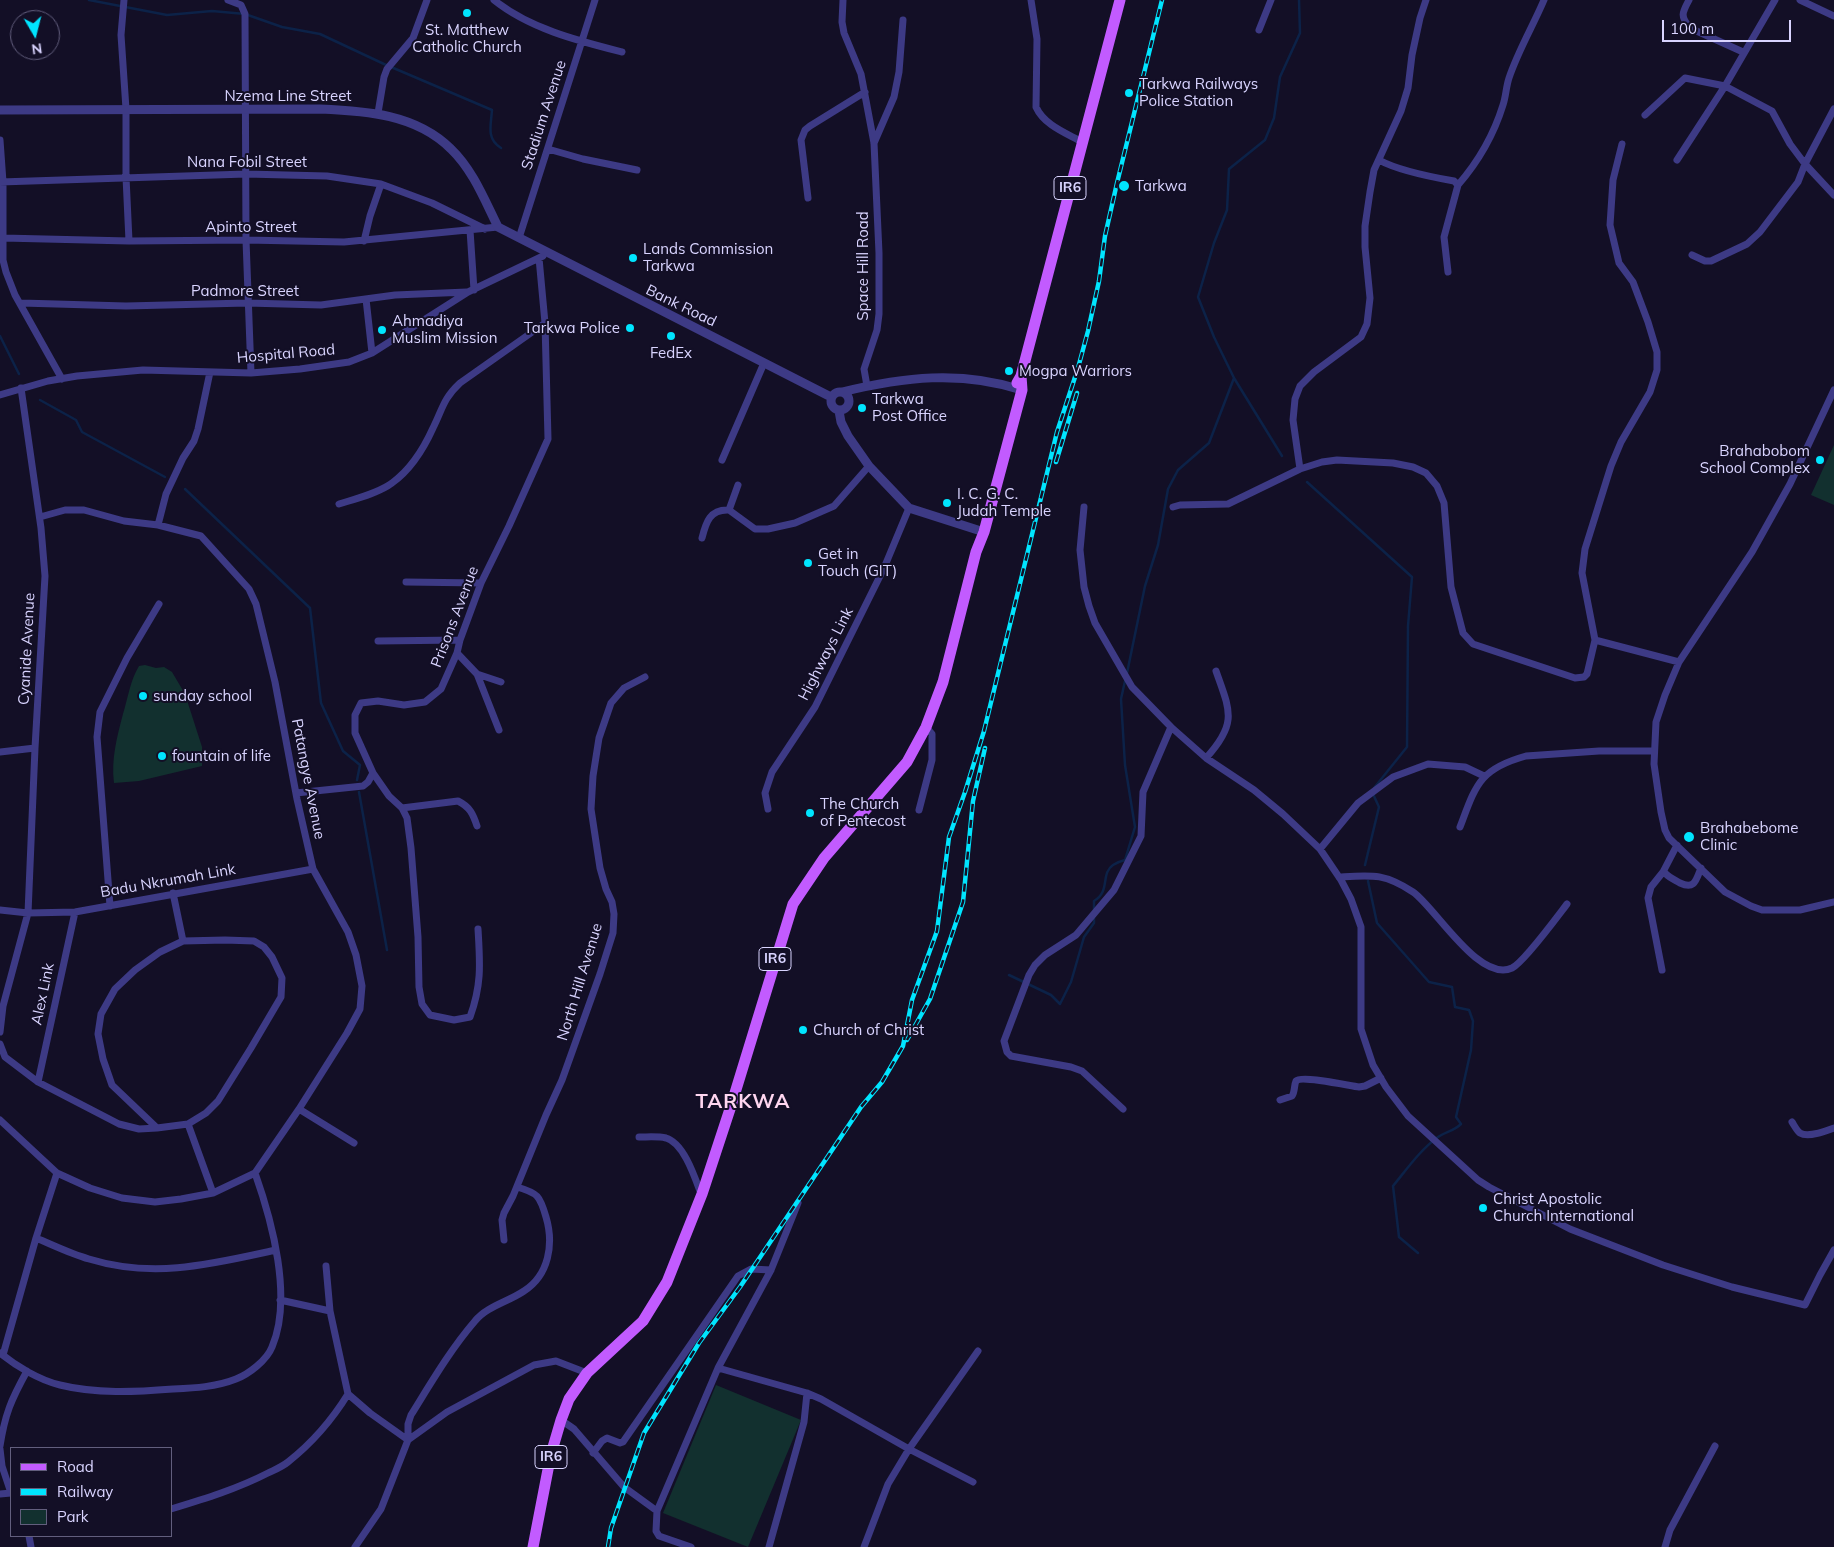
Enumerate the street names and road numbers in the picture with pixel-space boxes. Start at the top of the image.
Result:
street label: Stadium Avenue [518,58,570,172]
street label: Nzema Line Street [224,87,352,105]
street label: Nana Fobil Street [187,153,307,171]
road number: IR6 [1054,177,1086,200]
street label: Space Hill Road [854,211,872,321]
street label: Apinto Street [205,218,297,236]
street label: Bank Road [643,281,719,331]
street label: Padmore Street [191,282,299,300]
street label: Hospital Road [236,341,336,367]
street label: Prisons Avenue [427,564,483,670]
street label: Cyanide Avenue [15,592,39,706]
street label: Highways Link [795,604,857,704]
street label: Patangye Avenue [287,717,329,841]
street label: Badu Nkrumah Link [99,860,237,902]
street label: North Hill Avenue [554,921,606,1043]
road number: IR6 [759,948,791,971]
street label: Alex Link [28,961,58,1027]
road number: IR6 [535,1445,567,1468]

